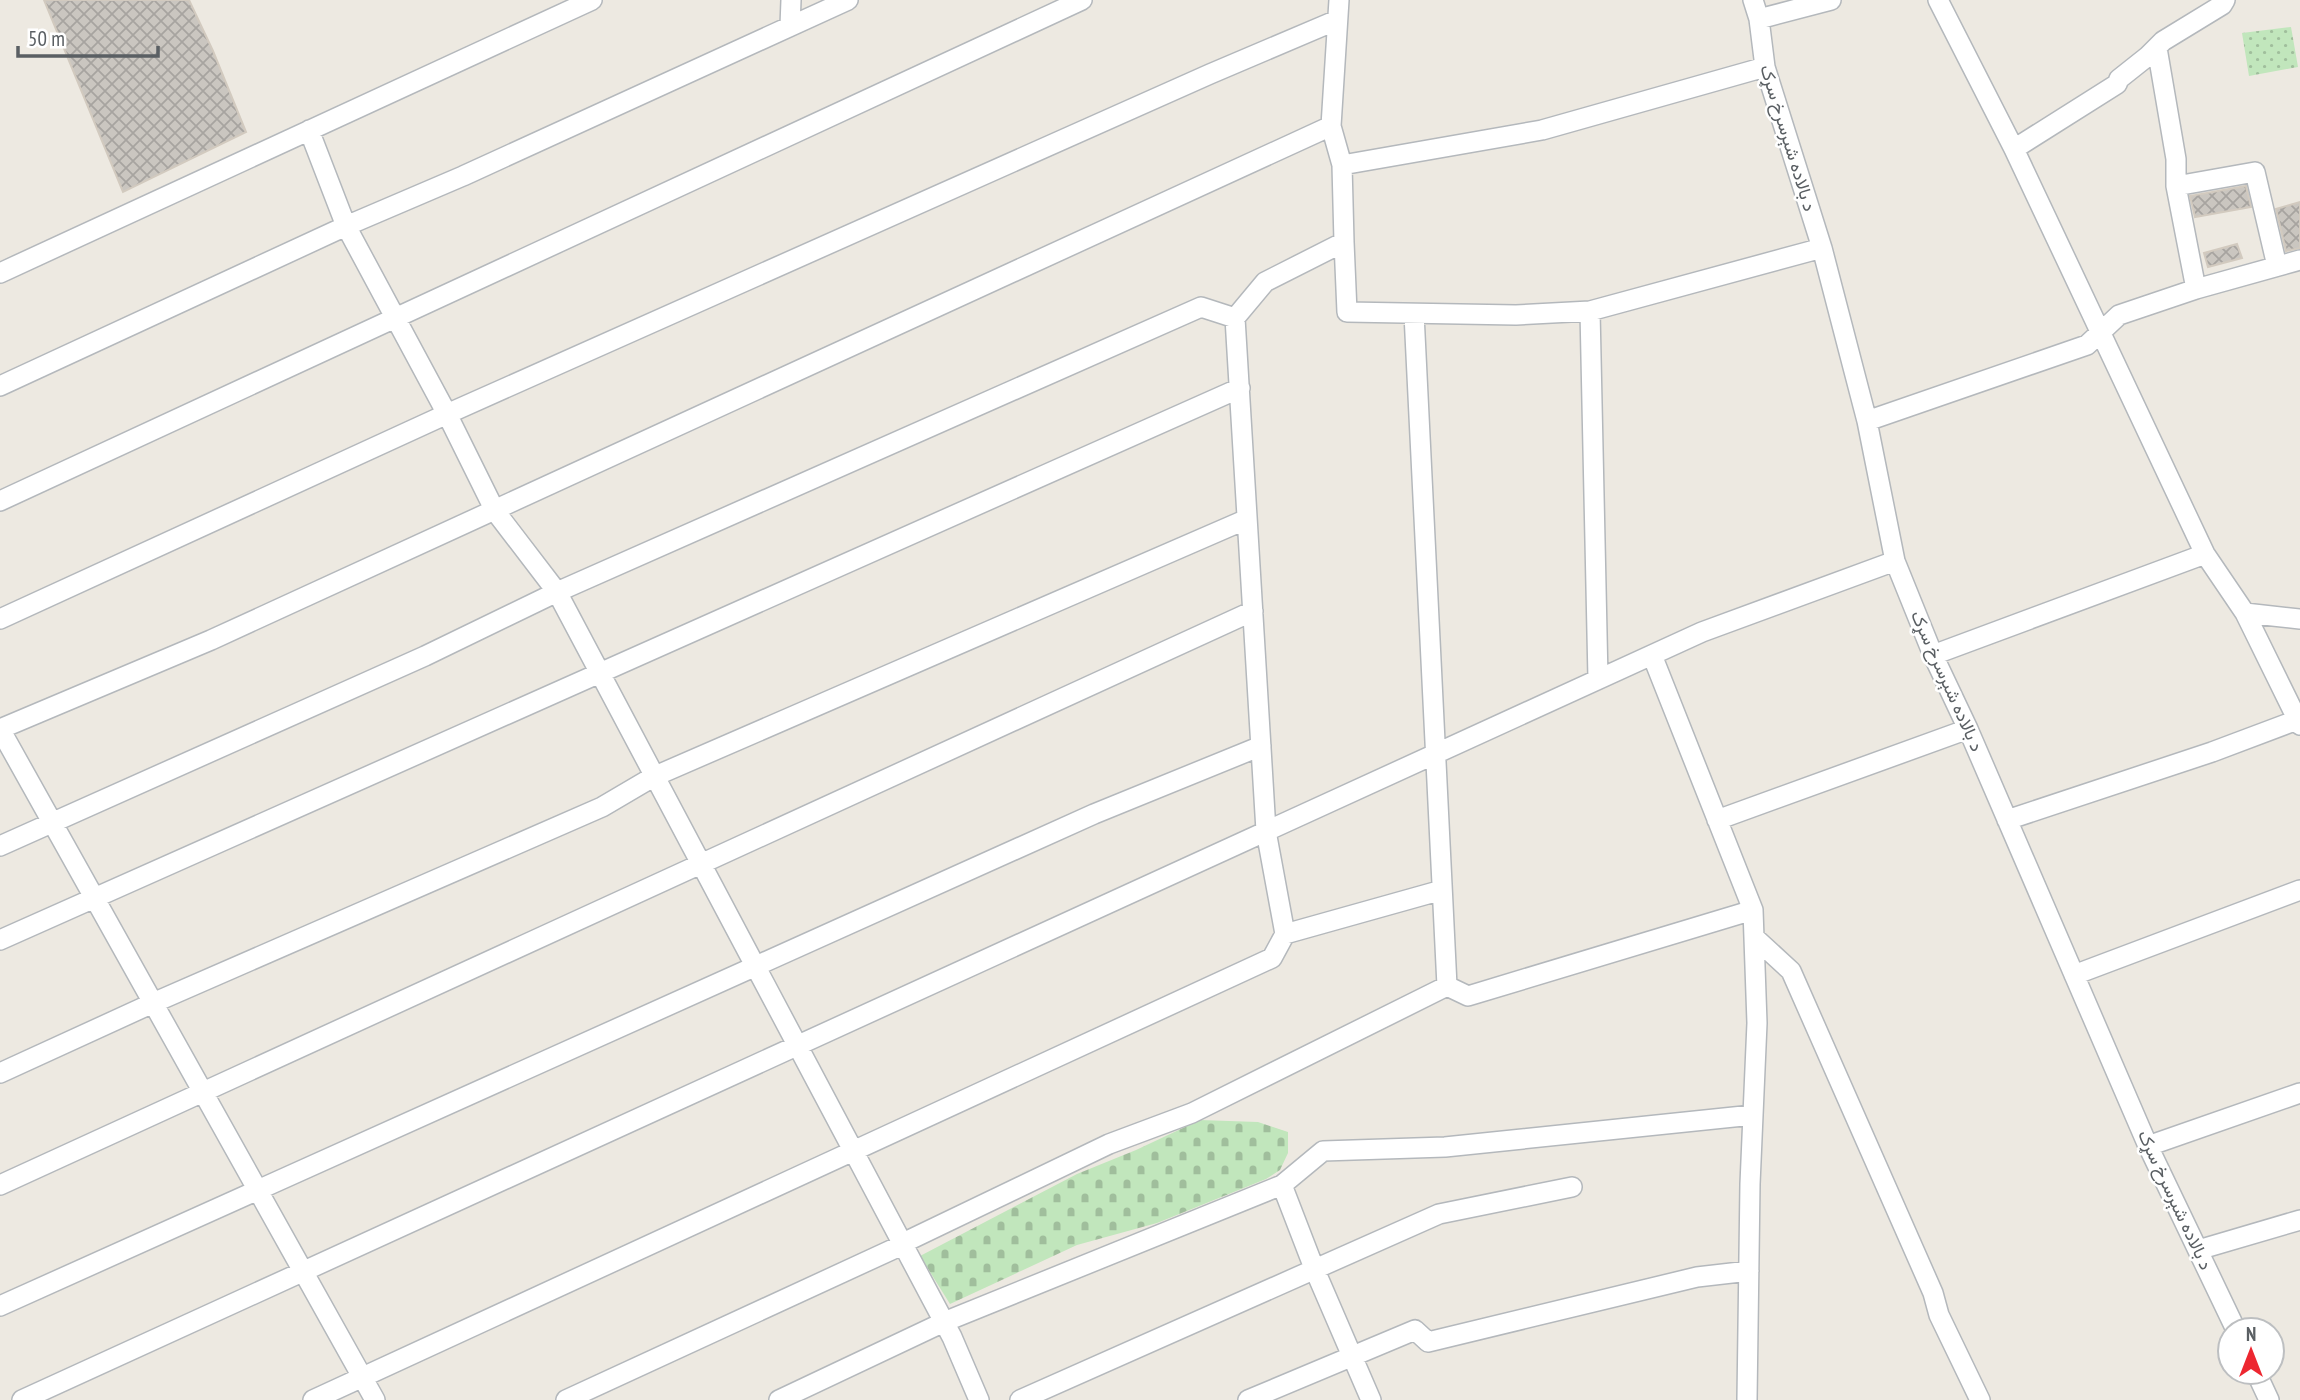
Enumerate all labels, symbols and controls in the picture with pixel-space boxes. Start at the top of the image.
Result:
scale bar [18,14,158,58]
text: 50 m [28,25,65,52]
street label: د بالاده شېرسرخ سړک [1753,62,1822,214]
street label: د بالاده شېرسرخ سړک [1904,607,1989,756]
street label: د بالاده شېرسرخ سړک [2131,1126,2218,1274]
north arrow [2216,1316,2286,1386]
text: N [2246,1322,2256,1346]

